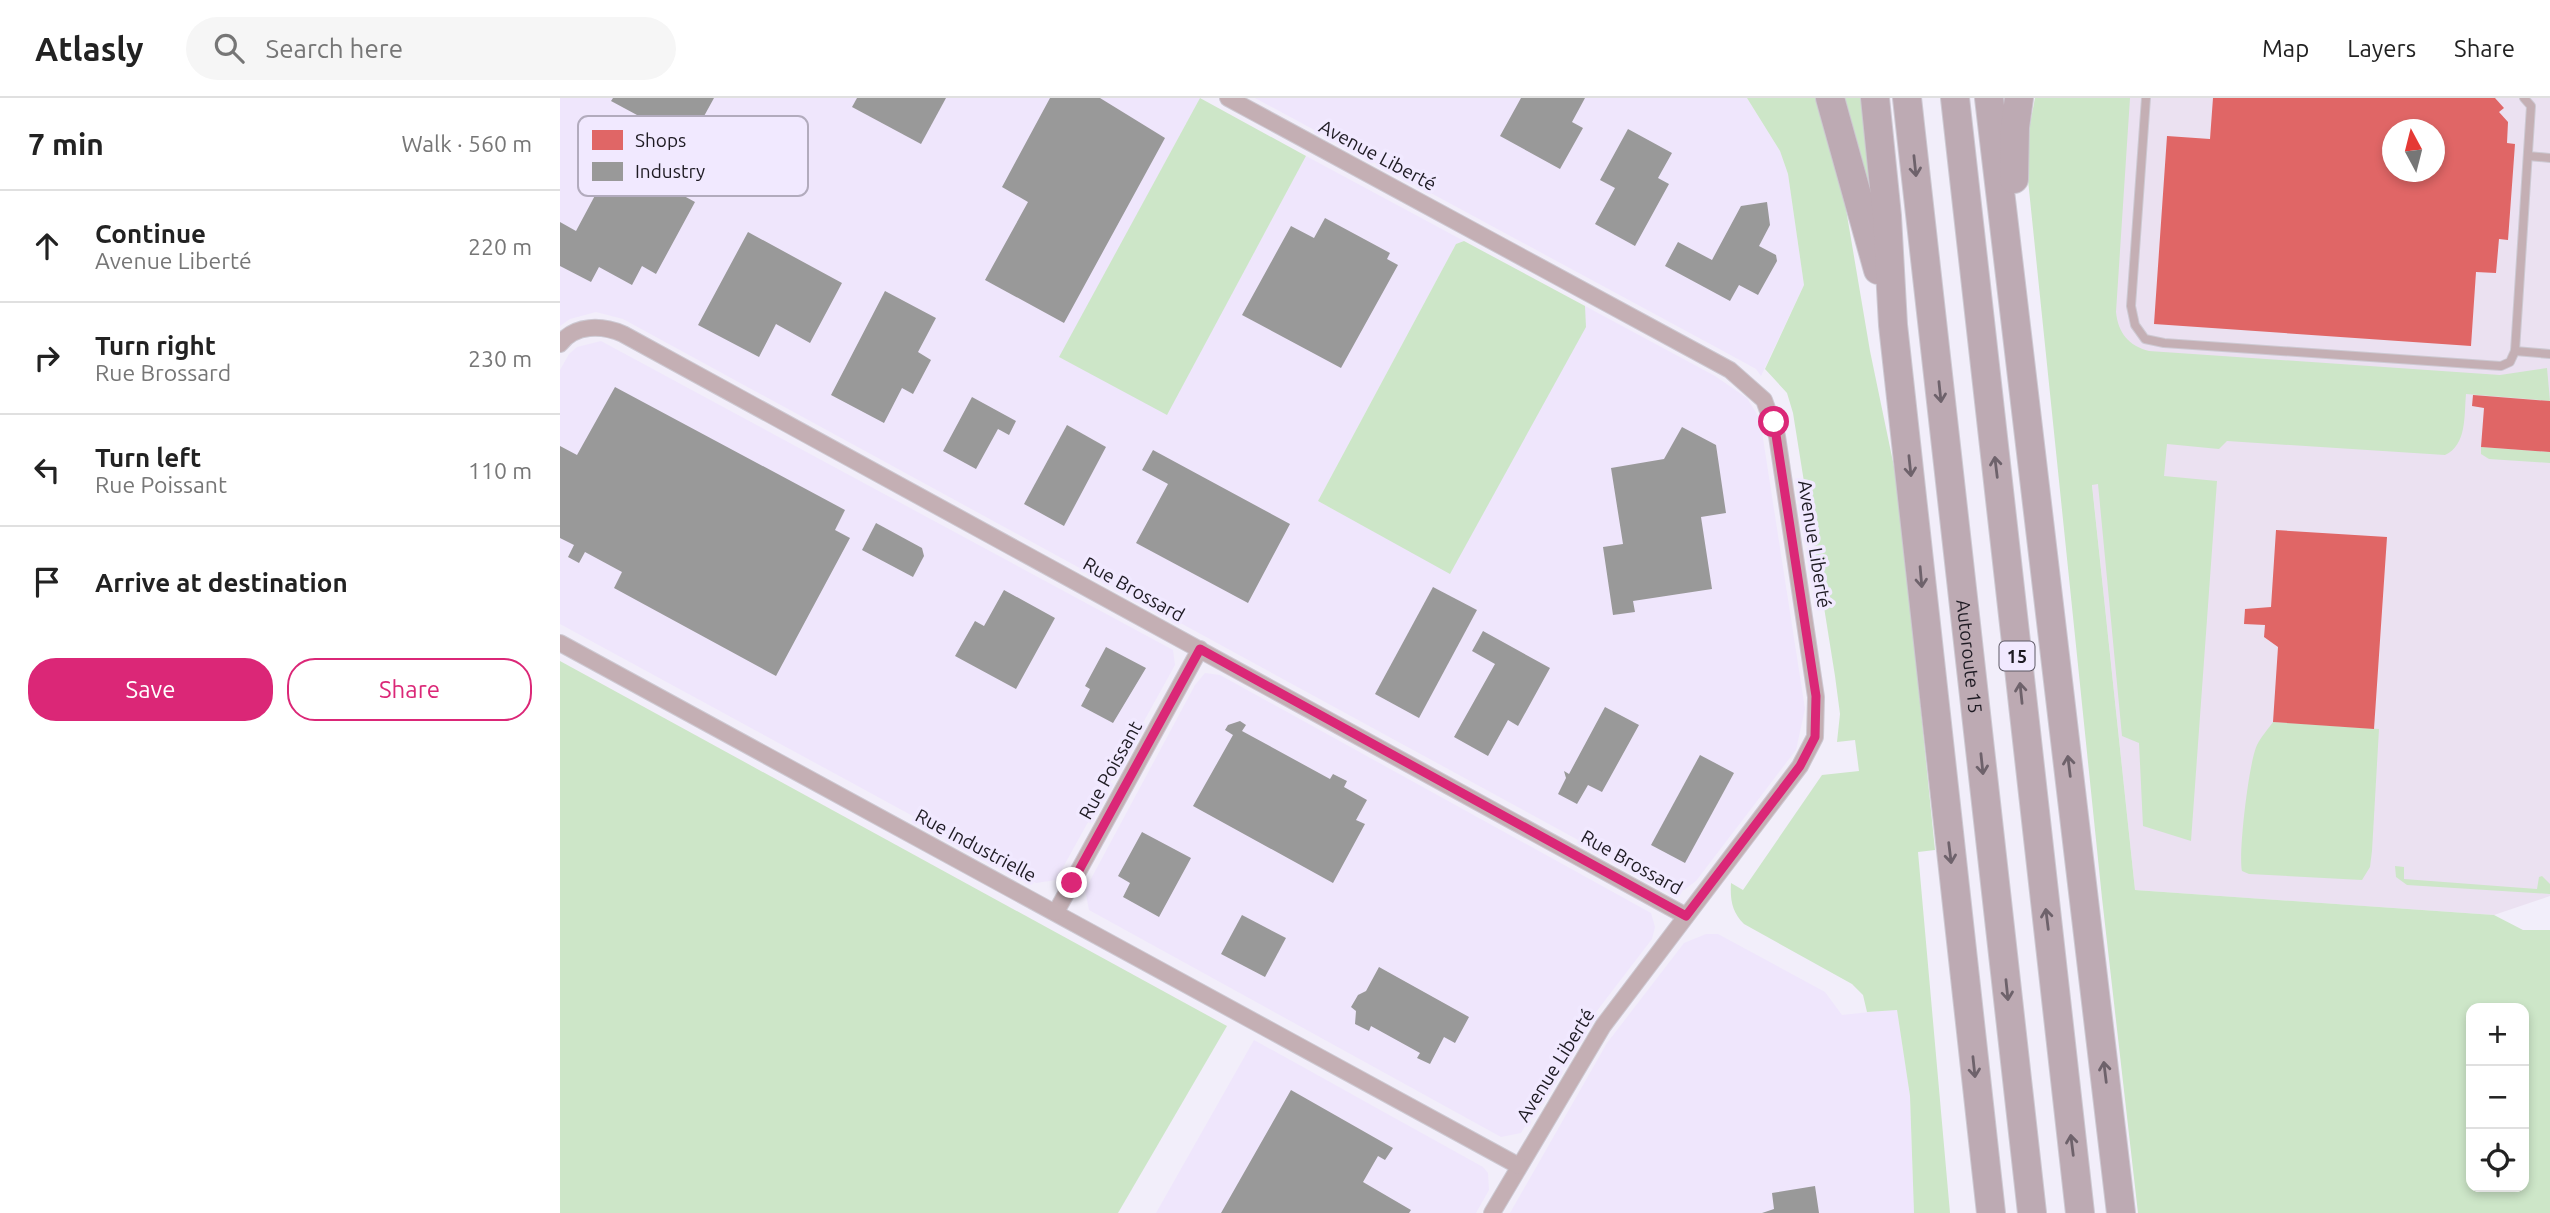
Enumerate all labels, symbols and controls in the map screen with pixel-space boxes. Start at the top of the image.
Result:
search box [186,17,676,80]
icon: search [210,29,248,67]
text: Atlasly [35,30,144,67]
text: Search here [266,34,403,63]
text: Map [2262,35,2309,62]
text: Layers [2347,35,2416,62]
text: Share [2454,35,2515,62]
street label: Avenue Liberté [1316,115,1440,195]
legend [578,116,808,196]
north arrow [2382,119,2445,182]
text: 7 min [28,127,104,161]
text: Shops [635,129,686,151]
text: Walk · 560 m [401,131,532,156]
one-way arrow [1908,154,1921,177]
text: Industry [635,160,705,182]
text: Continue [95,219,206,248]
icon: ahead [28,227,66,265]
text: 220 m [468,234,532,259]
text: Avenue Liberté [95,248,252,273]
text: Turn right [95,331,216,360]
icon: right [28,339,66,377]
text: 230 m [468,346,532,371]
text: Rue Brossard [95,360,231,385]
one-way arrow [1934,380,1947,403]
route start [1758,406,1789,437]
text: Turn left [95,443,201,472]
icon: left [28,451,66,489]
one-way arrow [1903,454,1916,477]
one-way arrow [1989,456,2002,479]
text: 110 m [468,458,532,483]
text: Rue Poissant [95,472,227,497]
street label: Avenue Liberté [1794,478,1836,610]
street label: Rue Brossard [1079,552,1189,626]
icon: arrive [28,563,66,601]
one-way arrow [1914,565,1927,588]
text: Arrive at destination [95,568,348,597]
street label: Autoroute 15 [1952,598,1987,715]
road number: 15 [2000,642,2034,670]
button: Save [28,658,273,721]
button: Share [287,658,532,721]
one-way arrow [2015,682,2028,705]
street label: Rue Poissant [1074,717,1146,823]
one-way arrow [1975,752,1988,775]
one-way arrow [2063,755,2076,778]
street label: Rue Industrielle [912,804,1040,886]
street label: Rue Brossard [1577,825,1687,899]
one-way arrow [1943,841,1956,863]
route end [1056,867,1087,898]
one-way arrow [2040,908,2053,931]
one-way arrow [2001,978,2014,1001]
map controls [2466,1003,2529,1192]
button: + [2466,1003,2529,1066]
street label: Avenue Liberté [1511,1004,1599,1126]
one-way arrow [1967,1055,1980,1078]
one-way arrow [2098,1061,2111,1084]
button: − [2466,1066,2529,1129]
button: locate [2466,1129,2529,1192]
one-way arrow [2065,1134,2078,1157]

